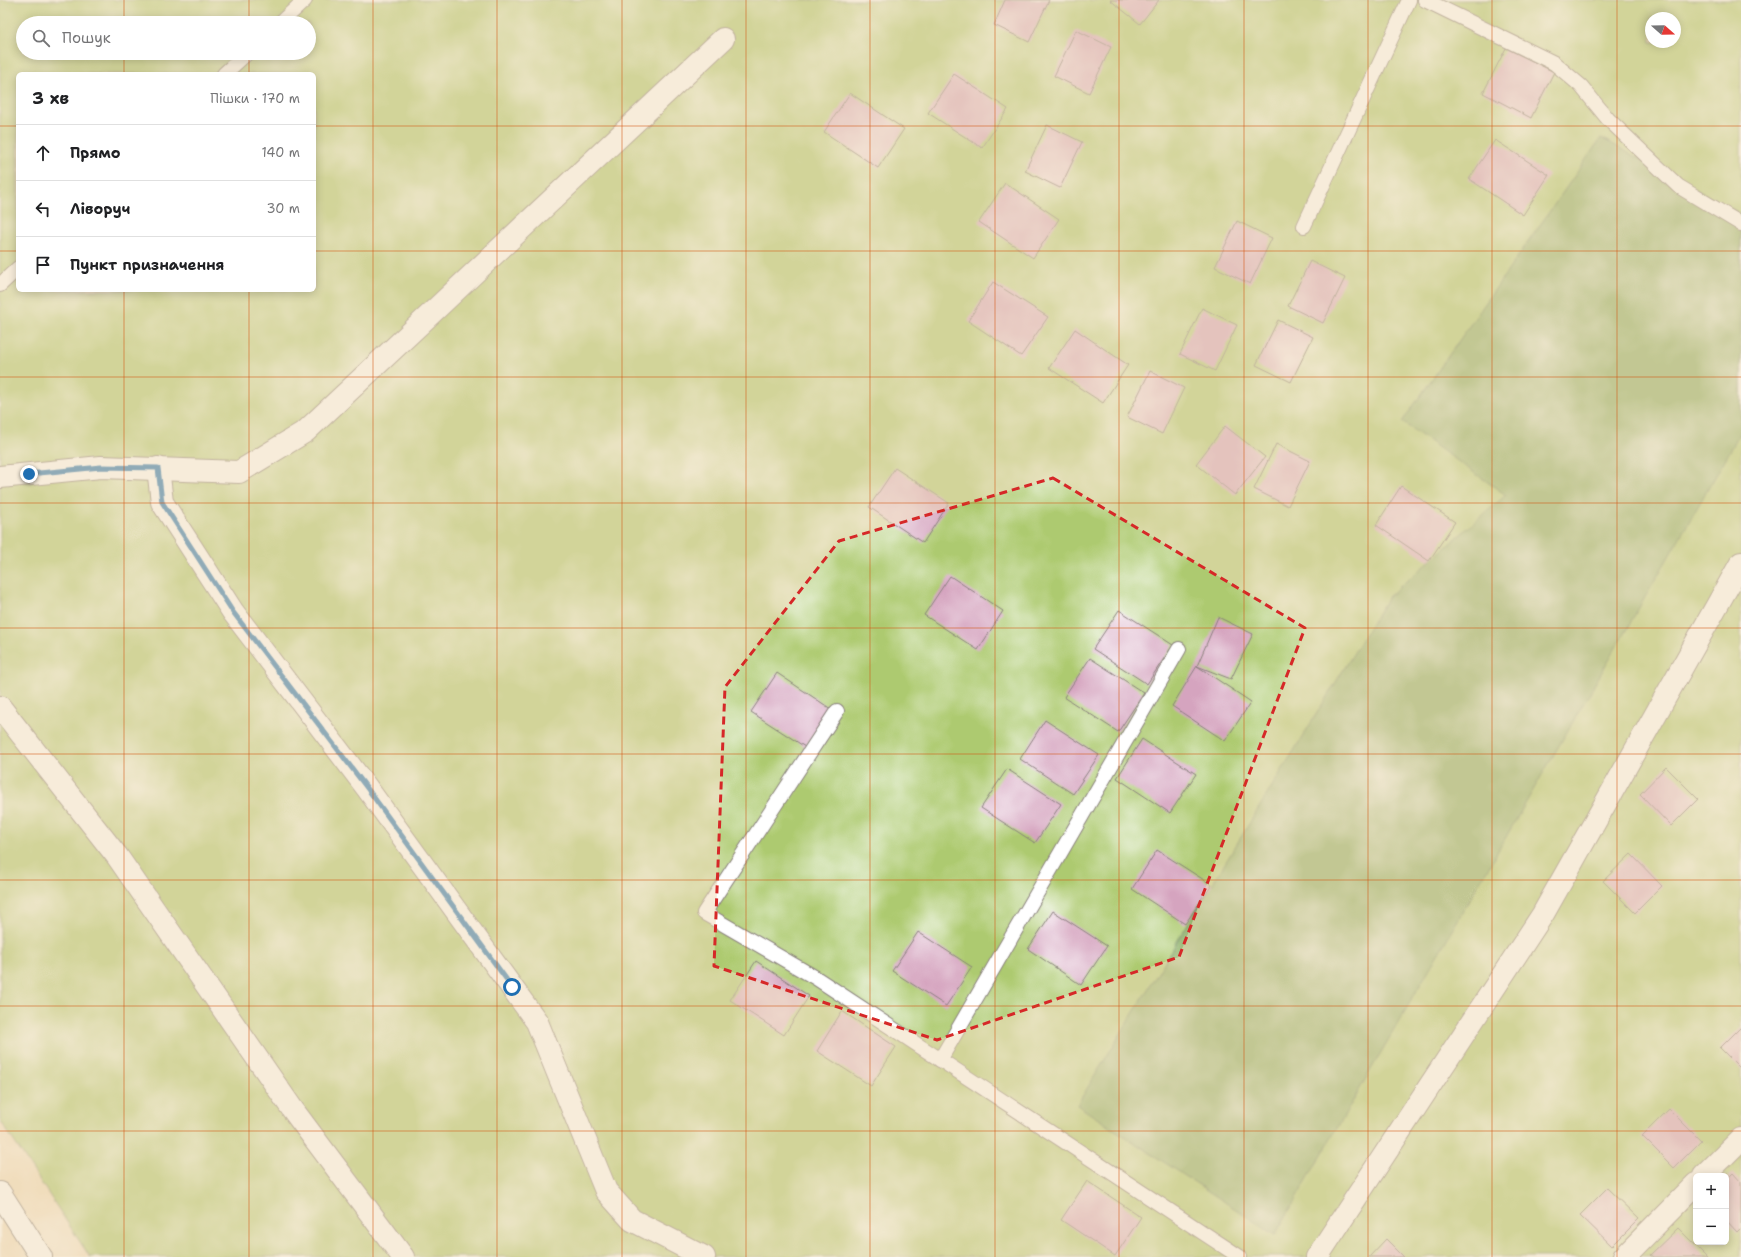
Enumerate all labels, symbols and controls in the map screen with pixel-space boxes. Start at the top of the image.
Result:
north arrow [1645,12,1681,48]
search box [16,16,316,60]
icon: search [30,27,52,49]
text: Пошук [62,28,111,48]
text: 3 хв [32,87,69,109]
text: Пішки · 170 m [210,90,300,107]
icon: ahead [32,142,54,164]
text: Прямо [70,143,120,163]
text: 140 m [261,144,300,161]
icon: left [32,198,54,220]
text: Ліворуч [70,199,130,219]
text: 30 m [266,200,300,217]
icon: arrive [32,254,54,276]
text: Пункт призначення [70,255,225,275]
route end [20,465,38,483]
route start [503,978,521,996]
map controls [1693,1173,1729,1245]
button: + [1693,1173,1729,1209]
button: − [1693,1209,1729,1245]

